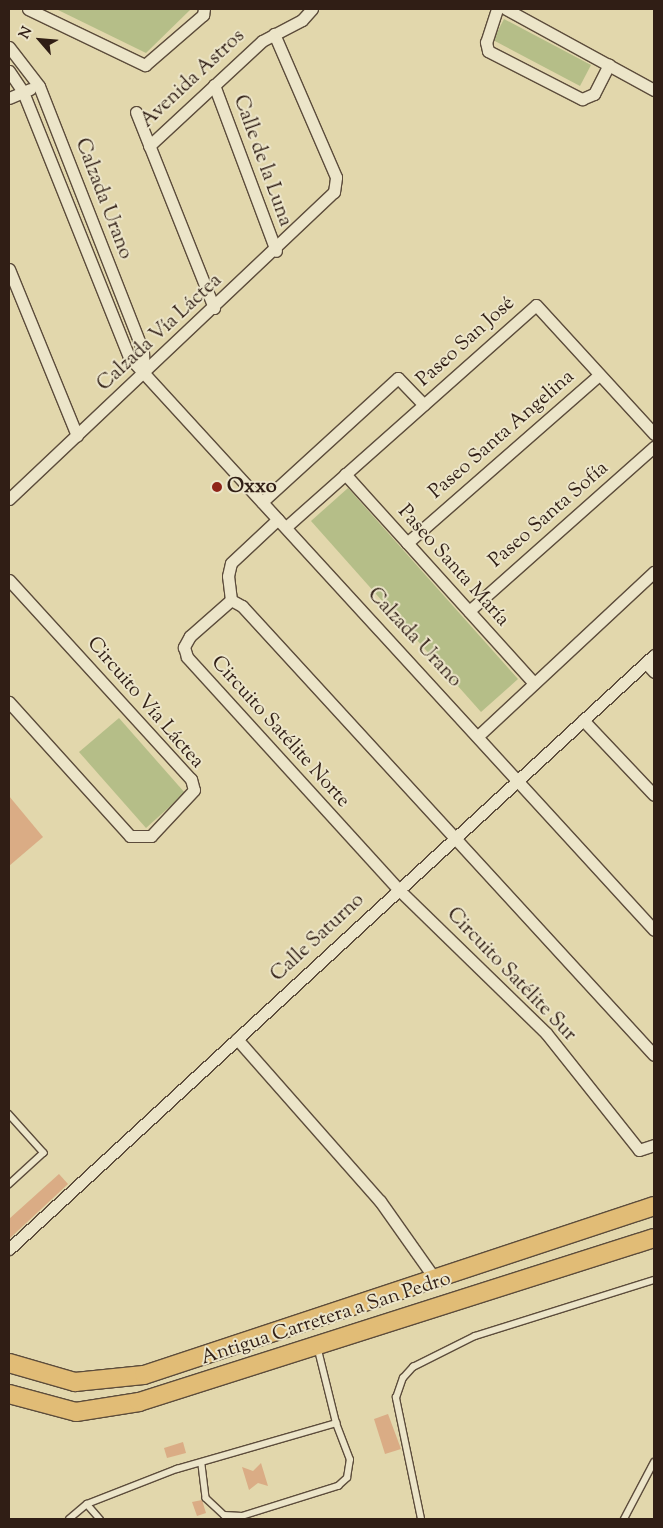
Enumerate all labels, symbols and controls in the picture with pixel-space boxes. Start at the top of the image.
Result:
north arrow [15,15,65,65]
text: N [15,24,38,43]
street label: Avenida Astros [136,25,250,133]
street label: Calle de la Luna [227,92,297,230]
street label: Calzada Urano [69,135,137,263]
street label: Calzada Vía Láctea [93,269,227,397]
street label: Paseo San José [412,292,520,392]
street label: Paseo Santa Angelina [424,365,580,505]
street label: Paseo Santa Sofía [484,457,614,573]
place label: Oxxo [227,475,277,499]
marker: Oxxo [211,481,223,493]
street label: Paseo Santa María [392,500,514,632]
street label: Calzada Urano [362,583,466,693]
street label: Circuito Vía Láctea [81,632,209,774]
street label: Circuito Satélite Norte [206,651,354,813]
street label: Calle Saturno [266,889,370,987]
street label: Circuito Satélite Sur [441,903,581,1047]
street label: Antigua Carretera a San Pedro [198,1267,454,1371]

